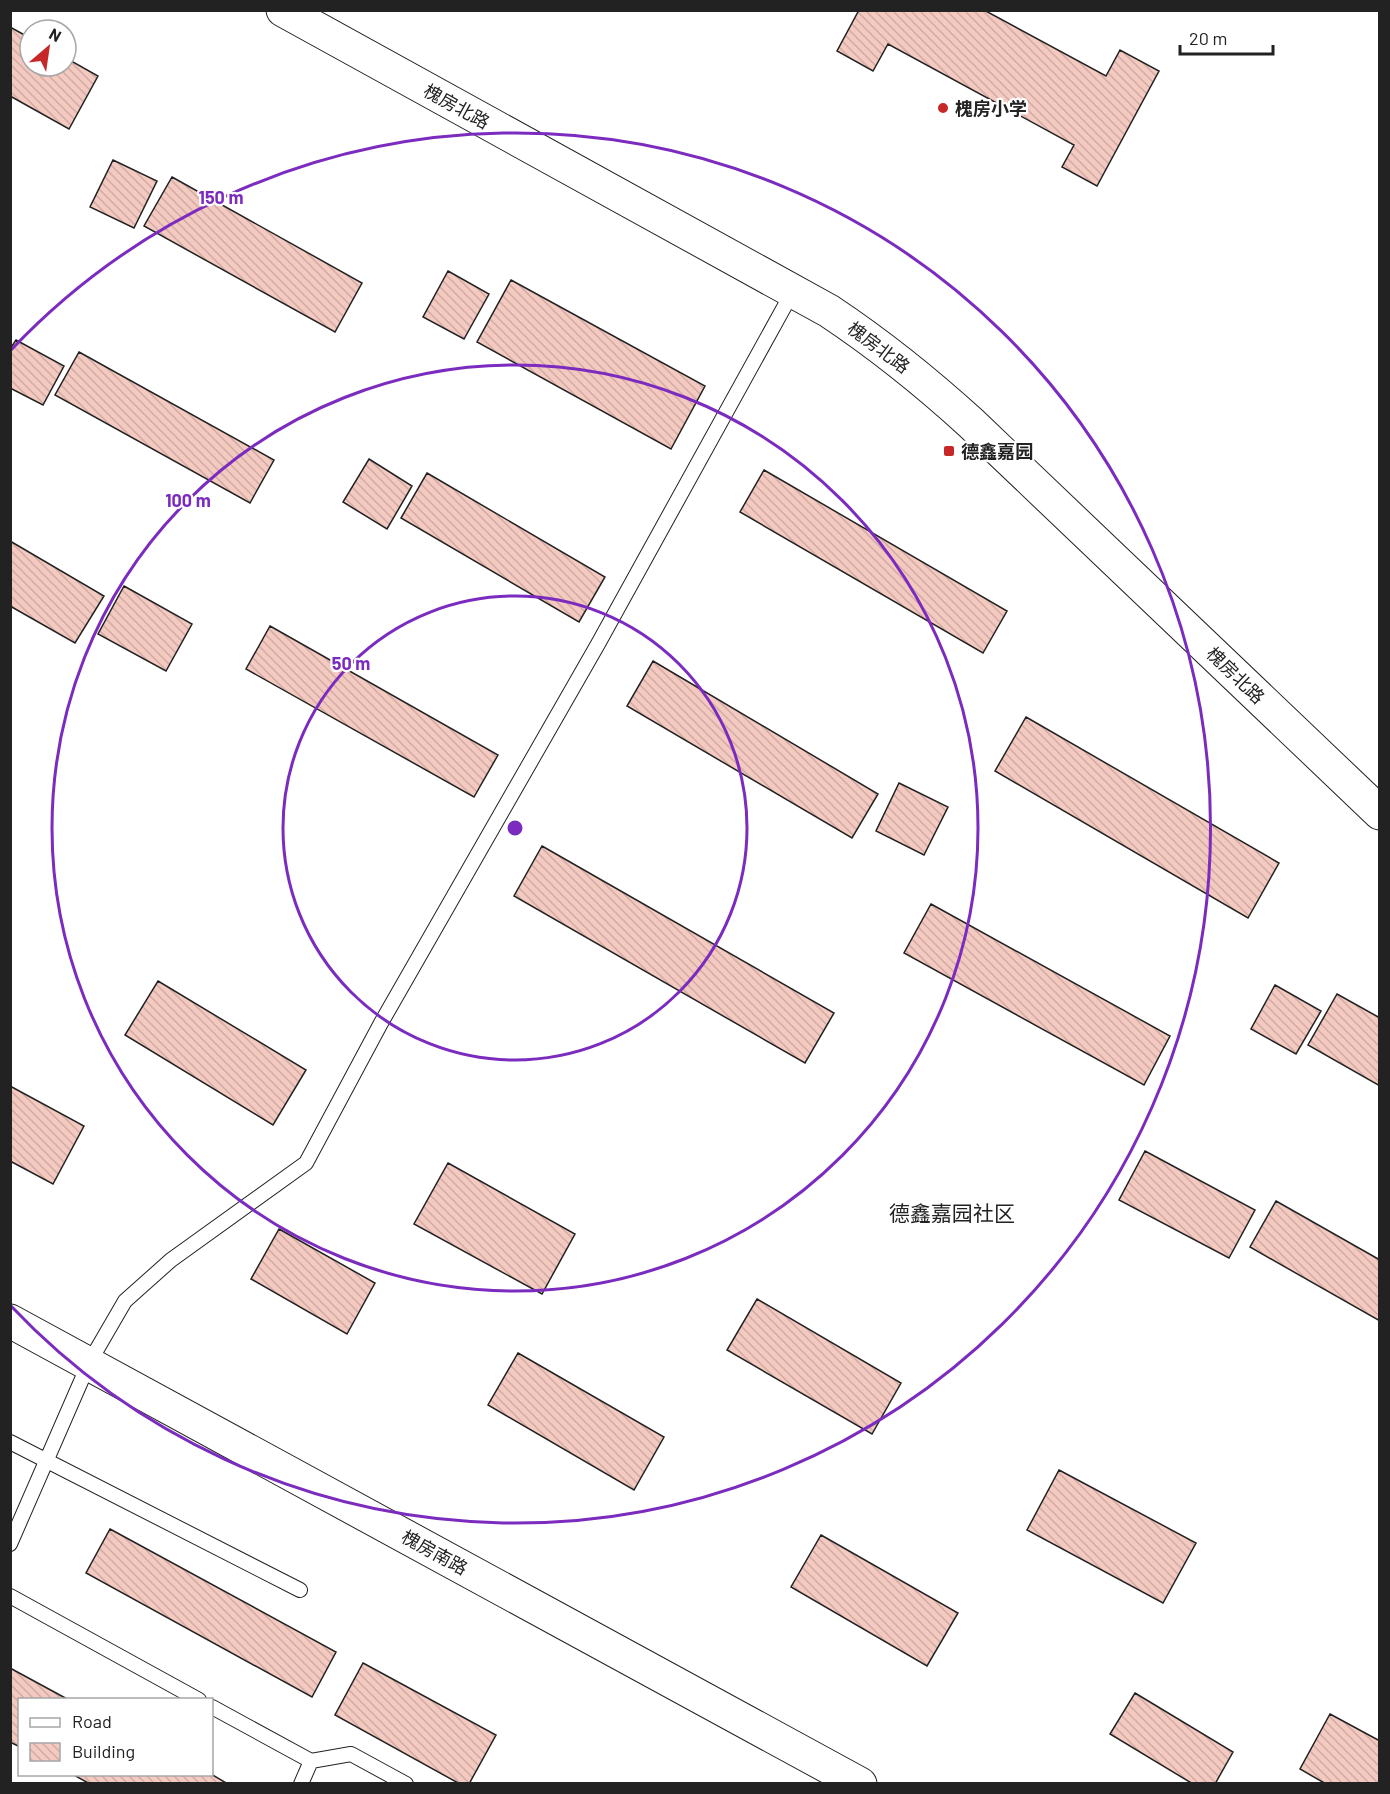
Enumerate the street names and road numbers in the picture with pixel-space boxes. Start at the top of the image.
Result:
street label: 槐房北路 [420,79,494,133]
street label: 槐房北路 [844,317,914,377]
street label: 槐房北路 [1202,642,1270,708]
street label: 槐房南路 [398,1525,472,1579]

